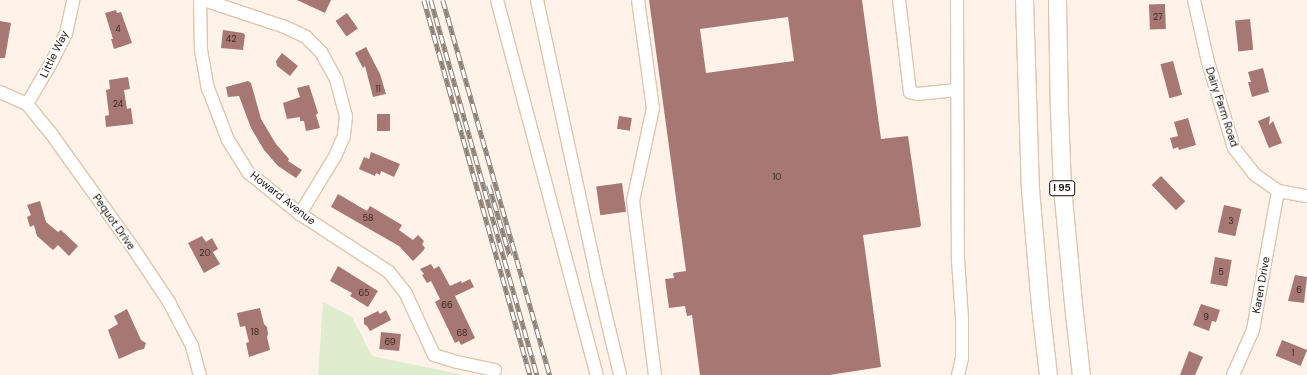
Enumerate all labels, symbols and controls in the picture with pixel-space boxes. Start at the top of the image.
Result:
house number: 27 [1153,12,1163,22]
house number: 4 [115,24,121,34]
street label: Little Way [37,28,71,80]
house number: 42 [226,34,236,44]
street label: Dairy Farm Road [1203,65,1241,149]
house number: 11 [375,84,381,94]
house number: 24 [113,99,123,109]
street label: Howard Avenue [248,168,318,228]
house number: 10 [773,172,781,182]
road number: I 95 [1049,180,1075,196]
street label: Pequot Drive [90,192,138,252]
house number: 58 [363,213,373,223]
house number: 3 [1228,216,1234,226]
house number: 20 [199,248,211,258]
street label: Karen Drive [1250,256,1272,314]
house number: 5 [1218,267,1224,277]
house number: 6 [1296,285,1302,295]
house number: 65 [359,288,369,298]
house number: 66 [441,300,453,310]
house number: 9 [1203,312,1209,322]
house number: 18 [251,327,259,337]
house number: 68 [456,328,468,338]
house number: 69 [384,337,396,347]
house number: 1 [1292,348,1294,358]

